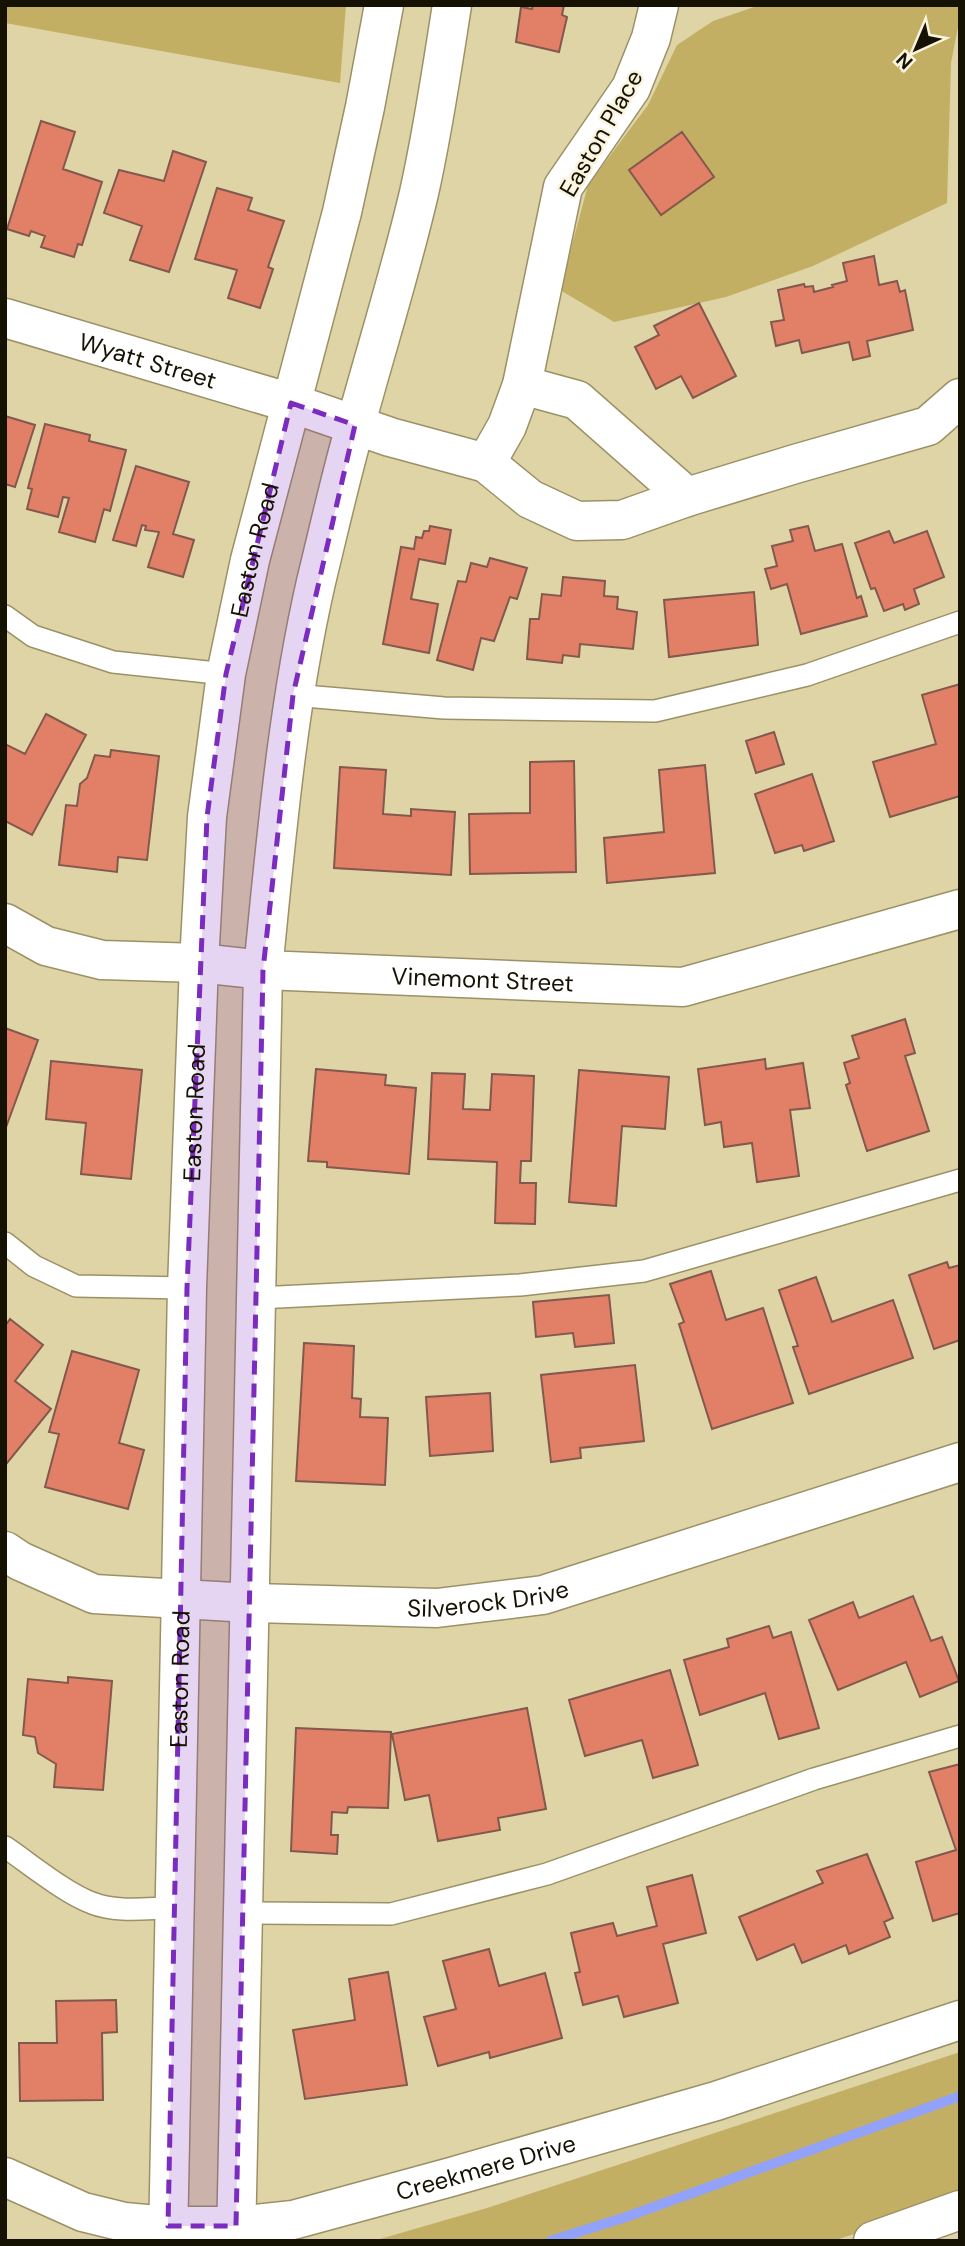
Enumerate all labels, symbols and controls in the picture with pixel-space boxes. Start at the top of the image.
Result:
north arrow [881,14,951,84]
text: N [891,47,918,75]
street label: Easton Place [552,64,650,202]
street label: Wyatt Street [75,325,220,396]
street label: Easton Road [223,479,285,620]
street label: Vinemont Street [391,960,574,998]
street label: Easton Road [175,1043,212,1182]
street label: Silverock Drive [407,1572,573,1624]
street label: Easton Road [162,1610,196,1748]
street label: Creekmere Drive [392,2127,579,2207]

